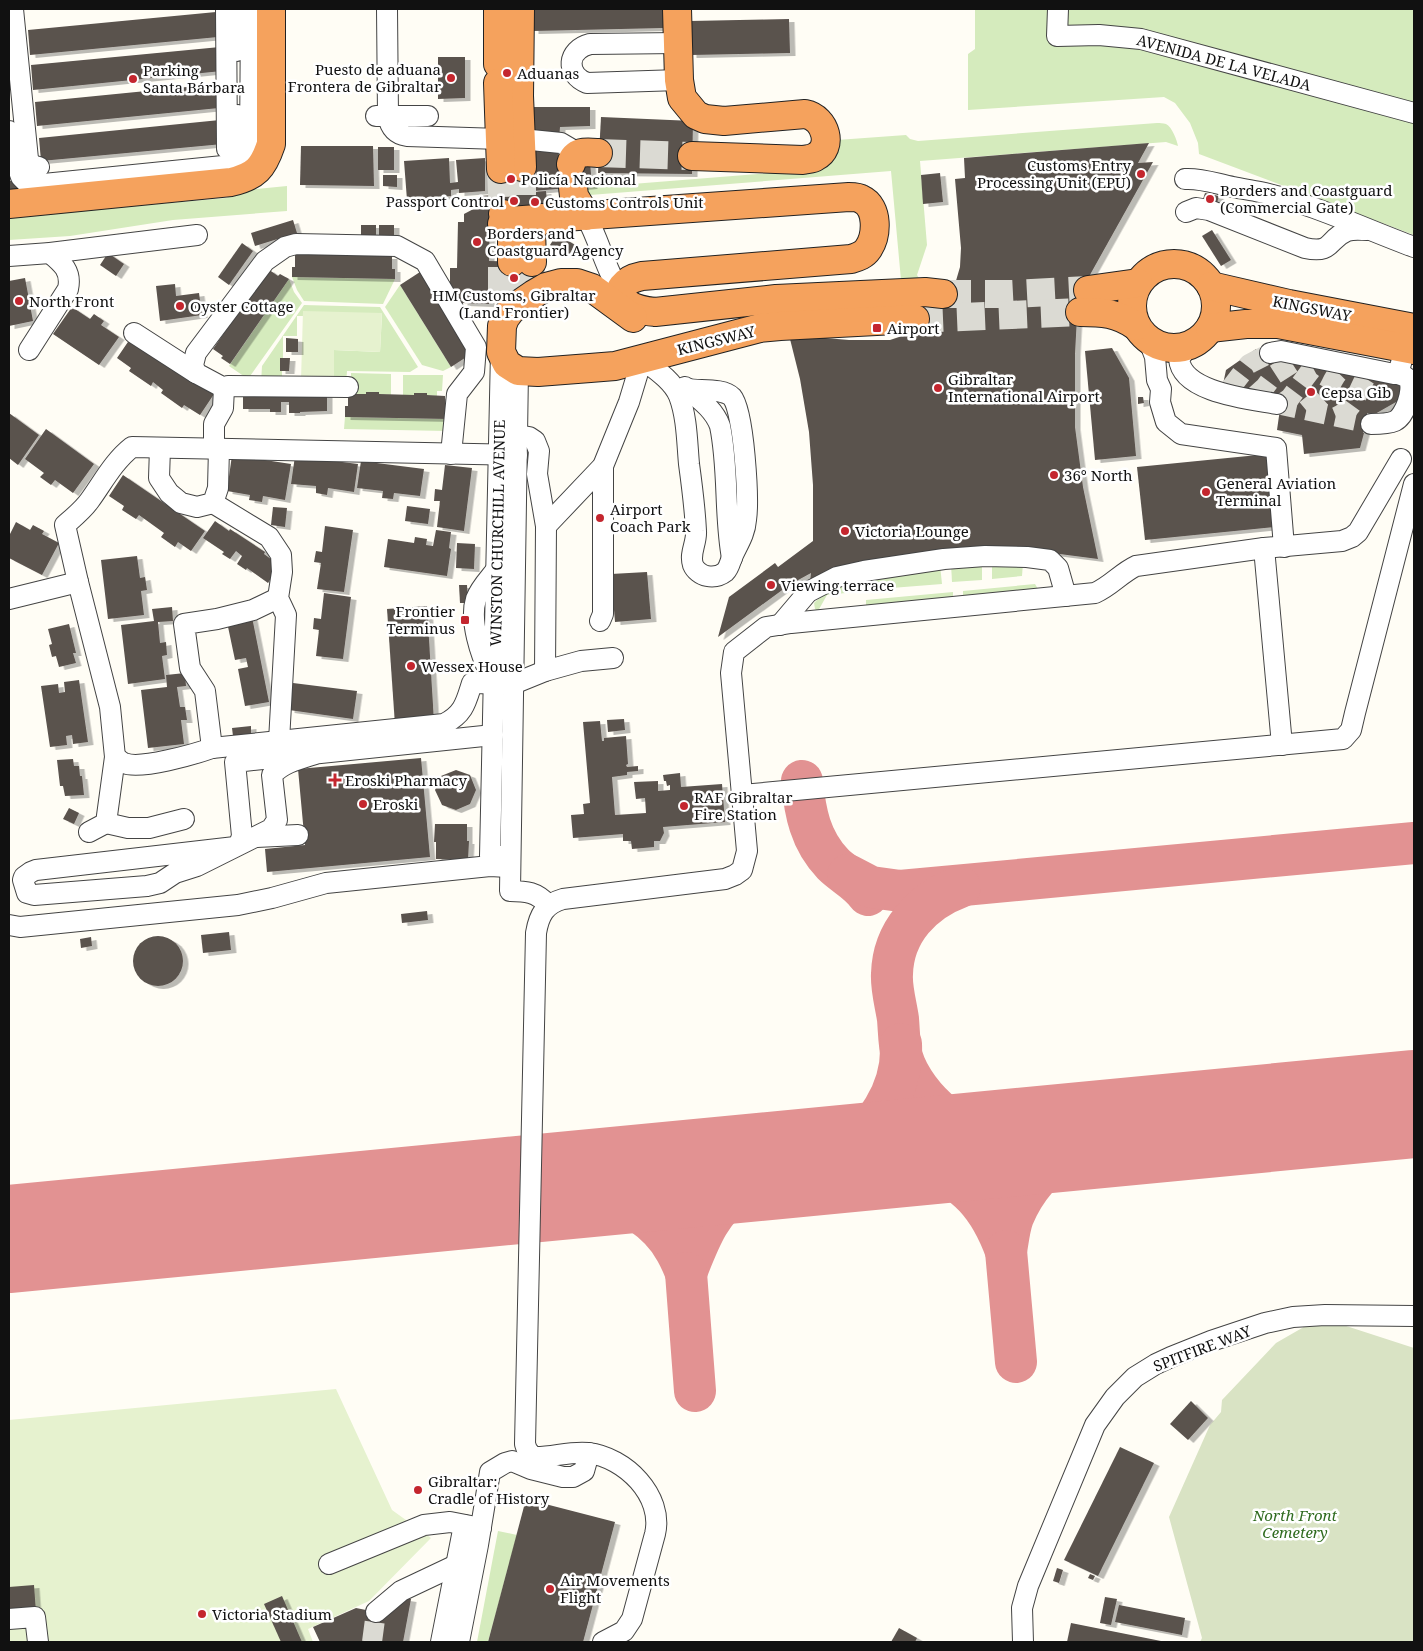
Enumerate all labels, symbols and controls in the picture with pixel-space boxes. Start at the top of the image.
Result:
street label: AVENIDA DE LA VELADA [1135,29,1314,95]
place label: Puesto de aduana Frontera de Gibraltar [288,59,441,96]
place label: Parking Santa Bárbara [143,60,245,97]
place label: Aduanas [517,63,580,83]
marker: Aduanas [501,67,513,79]
marker: Puesto de aduana Frontera de Gibraltar [445,72,457,84]
marker: Parking Santa Bárbara [127,73,139,85]
place label: Customs Entry Processing Unit (EPU) [977,155,1132,192]
marker: Customs Entry Processing Unit (EPU) [1135,168,1147,180]
place label: Policía Nacional [521,169,637,189]
marker: Policía Nacional [505,173,517,185]
place label: Borders and Coastguard (Commercial Gate) [1220,180,1392,217]
place label: Passport Control [386,191,504,211]
place label: Customs Controls Unit [545,192,704,212]
marker: Borders and Coastguard (Commercial Gate) [1204,193,1216,205]
marker: Passport Control [508,195,520,207]
marker: Customs Controls Unit [529,196,541,208]
place label: Borders and Coastguard Agency [487,223,624,260]
marker: Borders and Coastguard Agency [471,236,483,248]
marker: HM Customs, Gibraltar (Land Frontier) [508,272,520,284]
place label: HM Customs, Gibraltar (Land Frontier) [432,285,596,322]
place label: North Front [29,291,114,311]
street label: KINGSWAY [1271,291,1354,326]
marker: North Front [13,295,25,307]
place label: Oyster Cottage [190,296,294,316]
marker: Oyster Cottage [174,300,186,312]
place label: Airport [887,318,940,338]
street label: KINGSWAY [675,321,758,359]
marker: Airport [871,322,883,334]
place label: Gibraltar International Airport [948,369,1100,406]
marker: Gibraltar International Airport [932,382,944,394]
place label: Cepsa Gib [1321,382,1391,402]
marker: Cepsa Gib [1305,386,1317,398]
street label: WINSTON CHURCHILL AVENUE [485,419,509,647]
place label: 36° North [1064,465,1133,485]
marker: 36° North [1048,469,1060,481]
place label: General Aviation Terminal [1216,473,1337,510]
marker: General Aviation Terminal [1200,486,1212,498]
place label: Airport Coach Park [610,499,691,536]
marker: Airport Coach Park [594,512,606,524]
place label: Victoria Lounge [855,521,969,541]
marker: Victoria Lounge [839,525,851,537]
place label: Viewing terrace [781,575,894,595]
marker: Viewing terrace [765,579,777,591]
place label: Frontier Terminus [387,601,455,638]
marker: Frontier Terminus [459,614,471,626]
place label: Wessex House [421,656,523,676]
marker: Wessex House [405,660,417,672]
place label: Eroski Pharmacy [345,770,467,790]
marker: Eroski Pharmacy [329,774,341,786]
place label: RAF Gibraltar Fire Station [694,787,793,824]
place label: Eroski [373,794,419,814]
marker: Eroski [357,798,369,810]
marker: RAF Gibraltar Fire Station [678,800,690,812]
street label: SPITFIRE WAY [1150,1320,1254,1376]
place label: Gibraltar: Cradle of History [428,1471,550,1508]
marker: Gibraltar: Cradle of History [412,1484,424,1496]
park label: North Front Cemetery [1252,1505,1338,1542]
place label: Air Movements Flight [560,1570,670,1607]
marker: Air Movements Flight [544,1583,556,1595]
place label: Victoria Stadium [212,1604,332,1624]
marker: Victoria Stadium [196,1608,208,1620]

